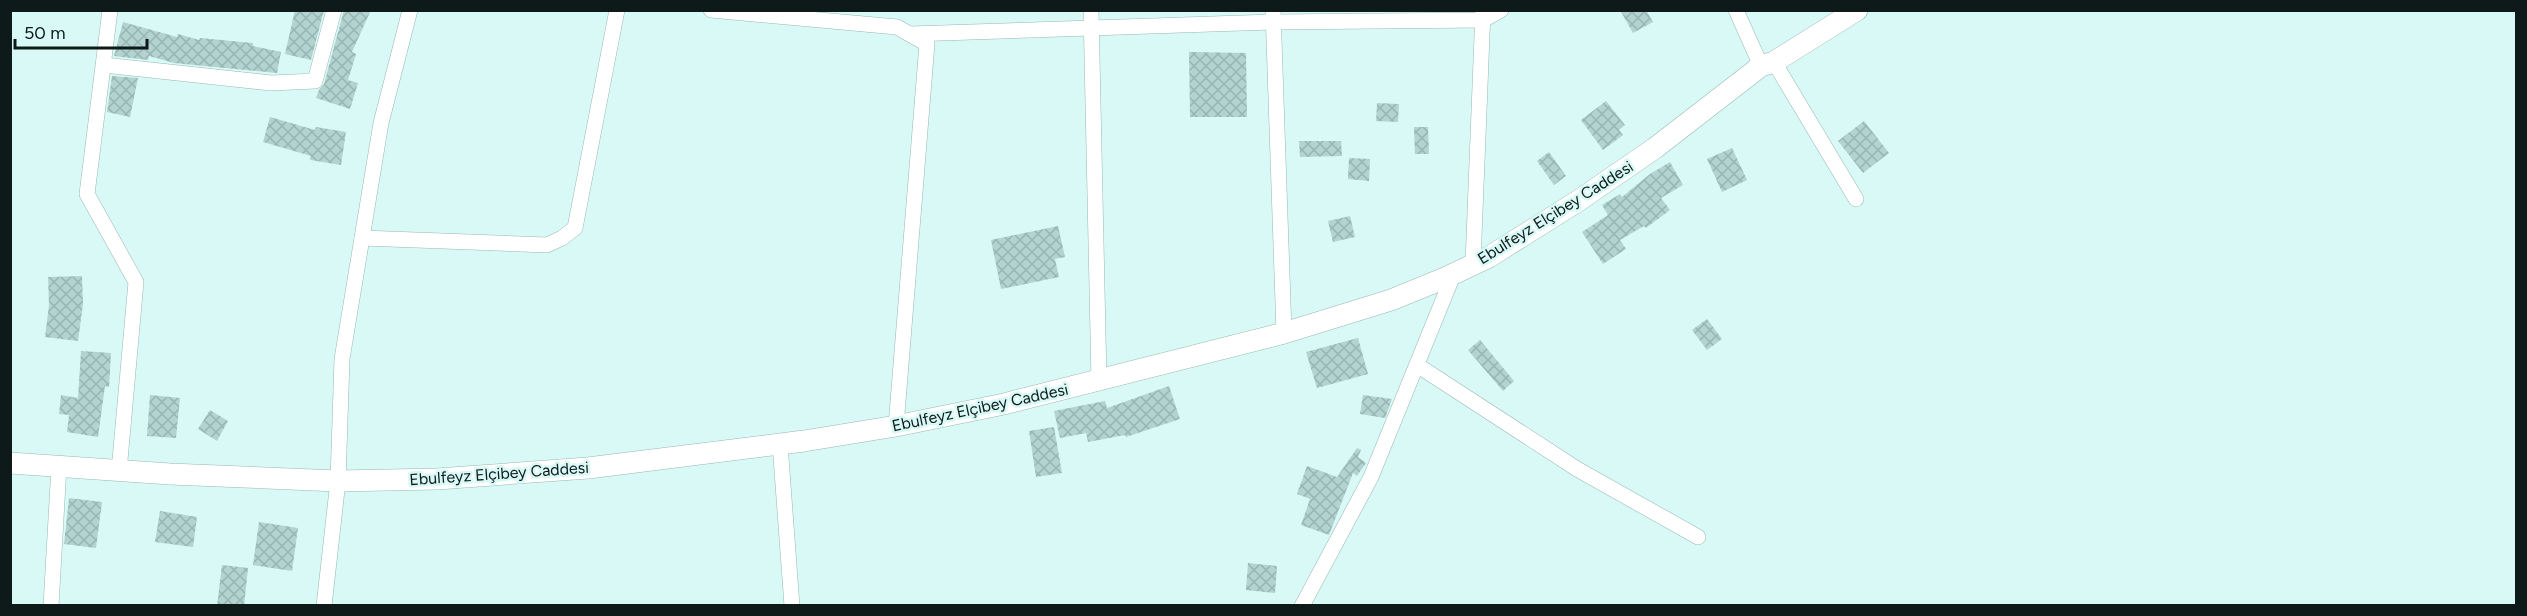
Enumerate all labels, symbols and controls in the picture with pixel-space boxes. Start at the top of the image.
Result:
scale bar [15,12,147,50]
text: 50 m [24,22,66,44]
street label: Ebulfeyz Elçibey Caddesi [1474,157,1637,268]
street label: Ebulfeyz Elçibey Caddesi [890,379,1070,435]
street label: Ebulfeyz Elçibey Caddesi [409,458,589,489]

